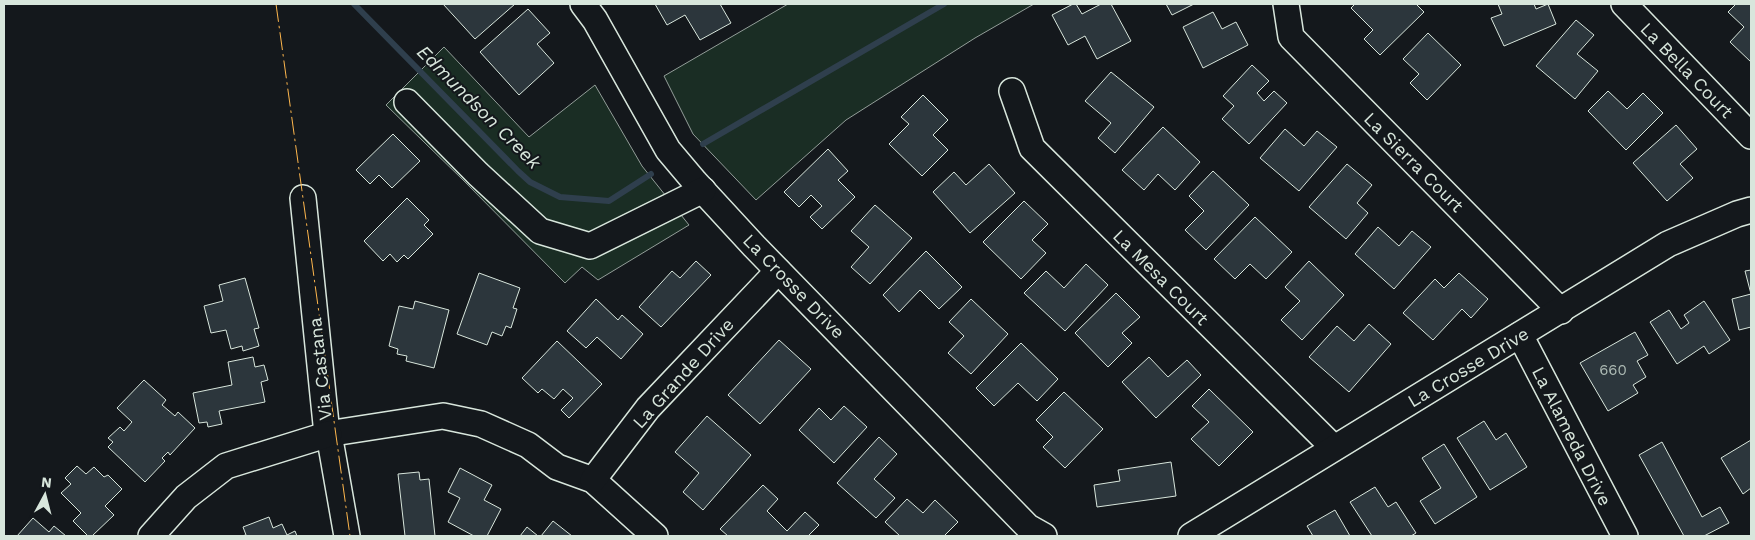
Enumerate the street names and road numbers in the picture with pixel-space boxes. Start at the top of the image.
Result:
street label: La Bella Court [1636,18,1738,122]
street label: La Sierra Court [1360,108,1469,217]
street label: La Mesa Court [1109,225,1213,329]
street label: La Crosse Drive [739,229,849,343]
street label: La Grande Drive [628,314,738,432]
street label: Via Castana [304,316,336,422]
street label: La Crosse Drive [1404,323,1532,411]
street label: La Alameda Drive [1528,363,1616,509]

